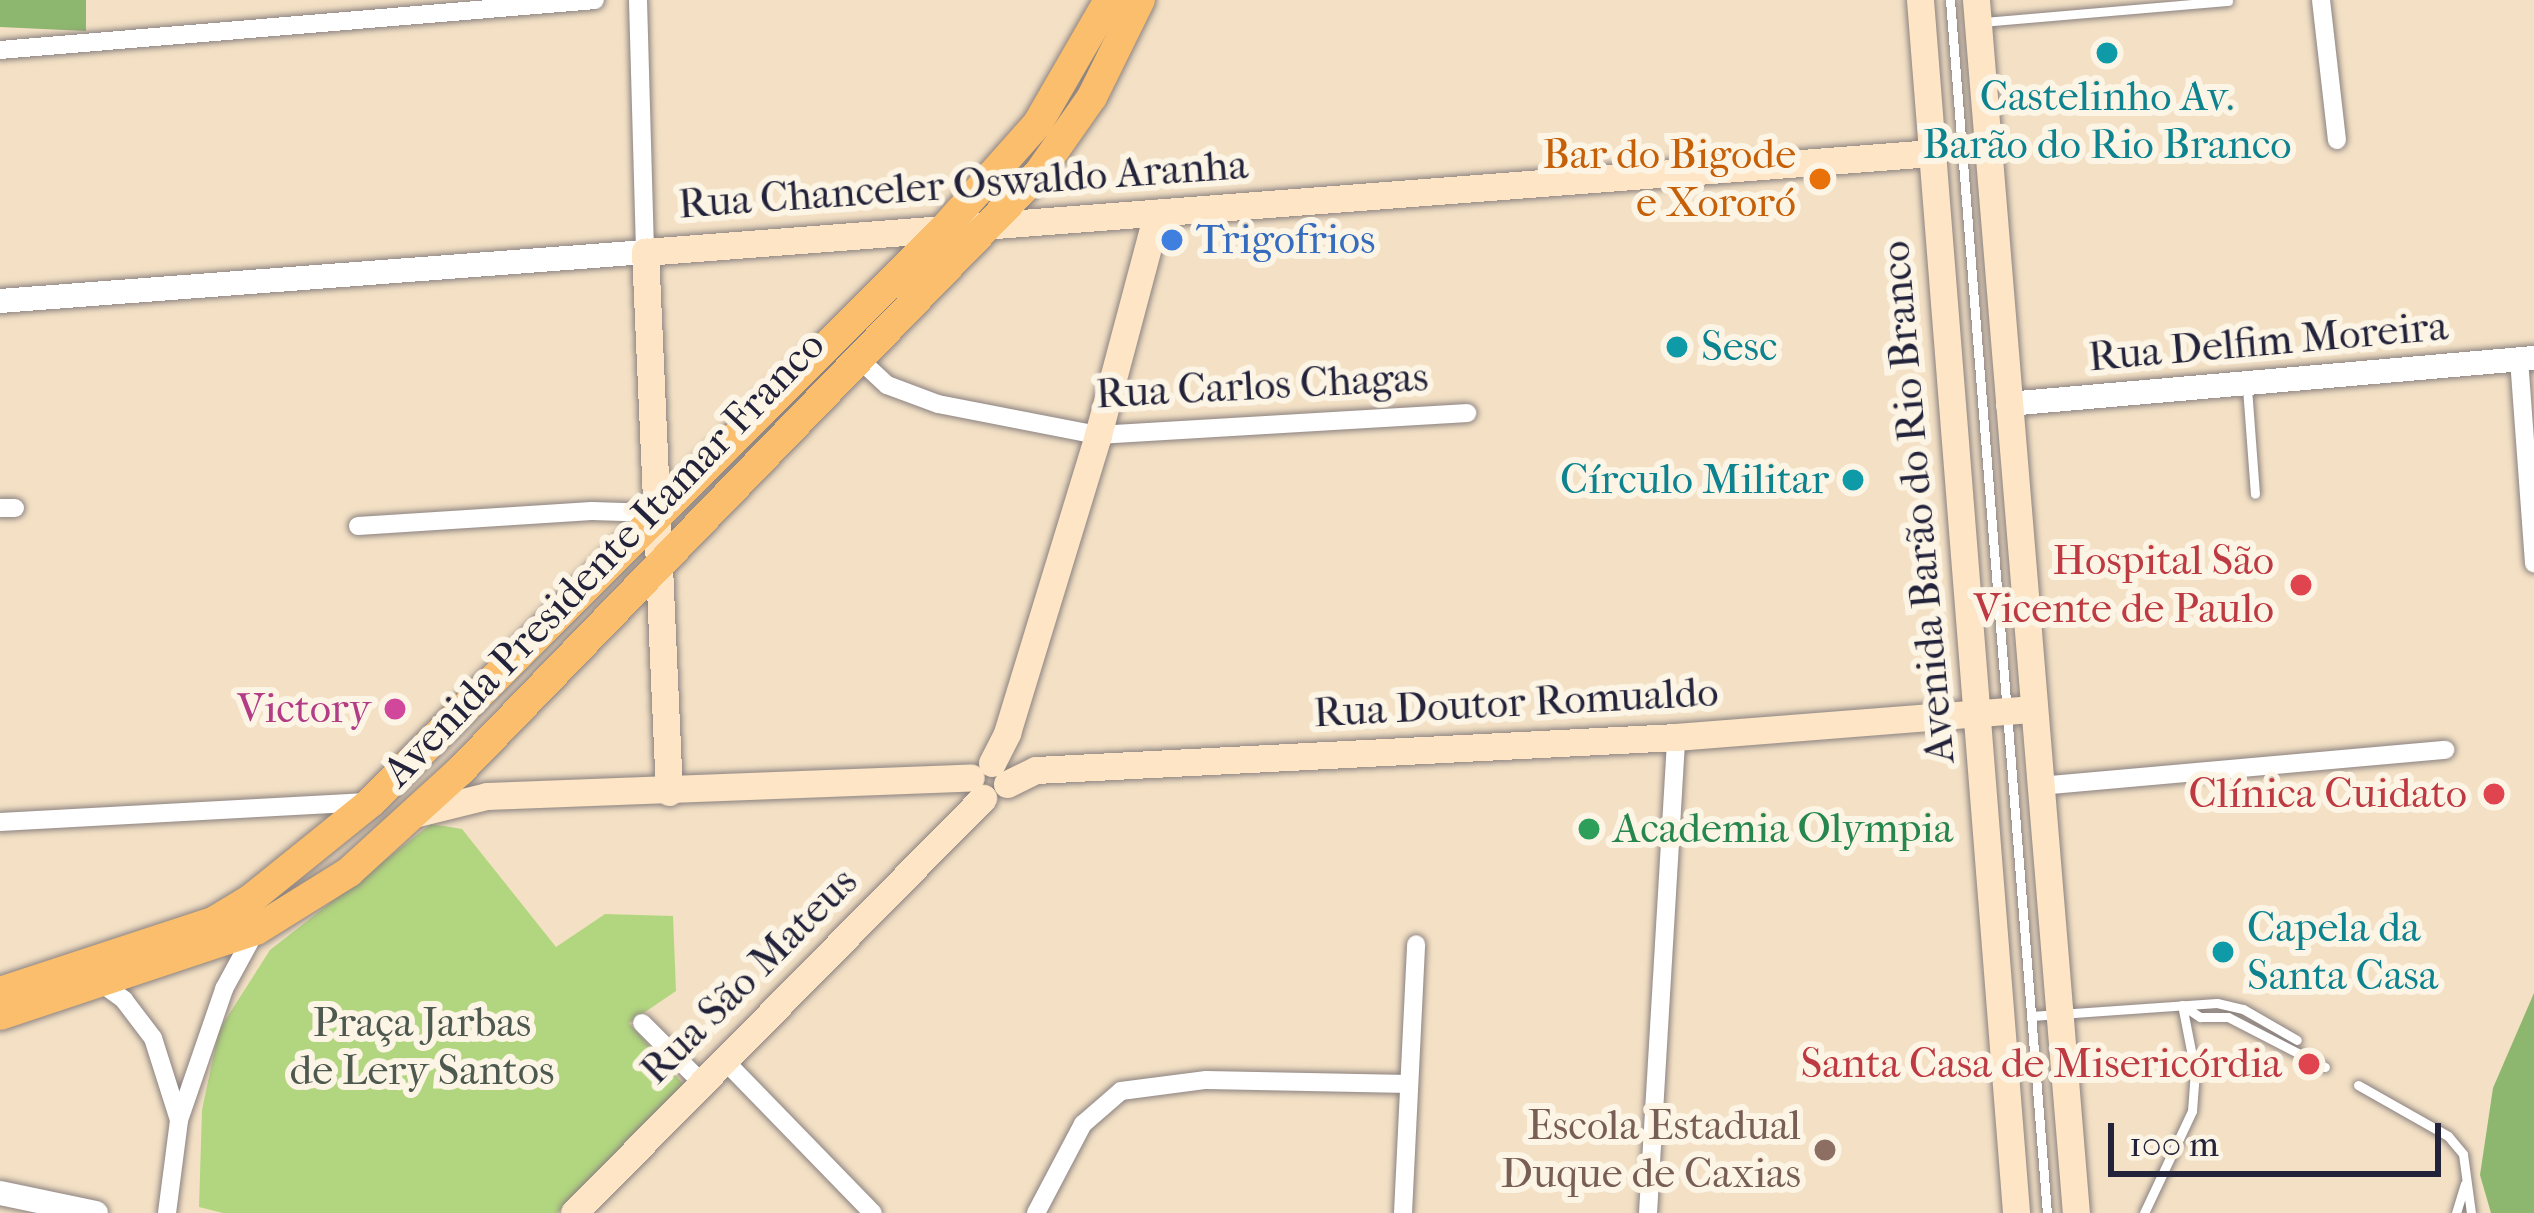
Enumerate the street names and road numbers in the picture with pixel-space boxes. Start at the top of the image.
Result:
street label: Rua Chanceler Oswaldo Aranha [677,140,1249,230]
street label: Avenida Barão do Rio Branco [1870,239,1966,765]
street label: Rua Delfim Moreira [2086,301,2450,383]
street label: Avenida Presidente Itamar Franco [373,321,835,797]
street label: Rua Carlos Chagas [1094,352,1430,420]
street label: Rua Doutor Romualdo [1312,667,1720,739]
street label: Rua São Mateus [630,857,868,1095]

